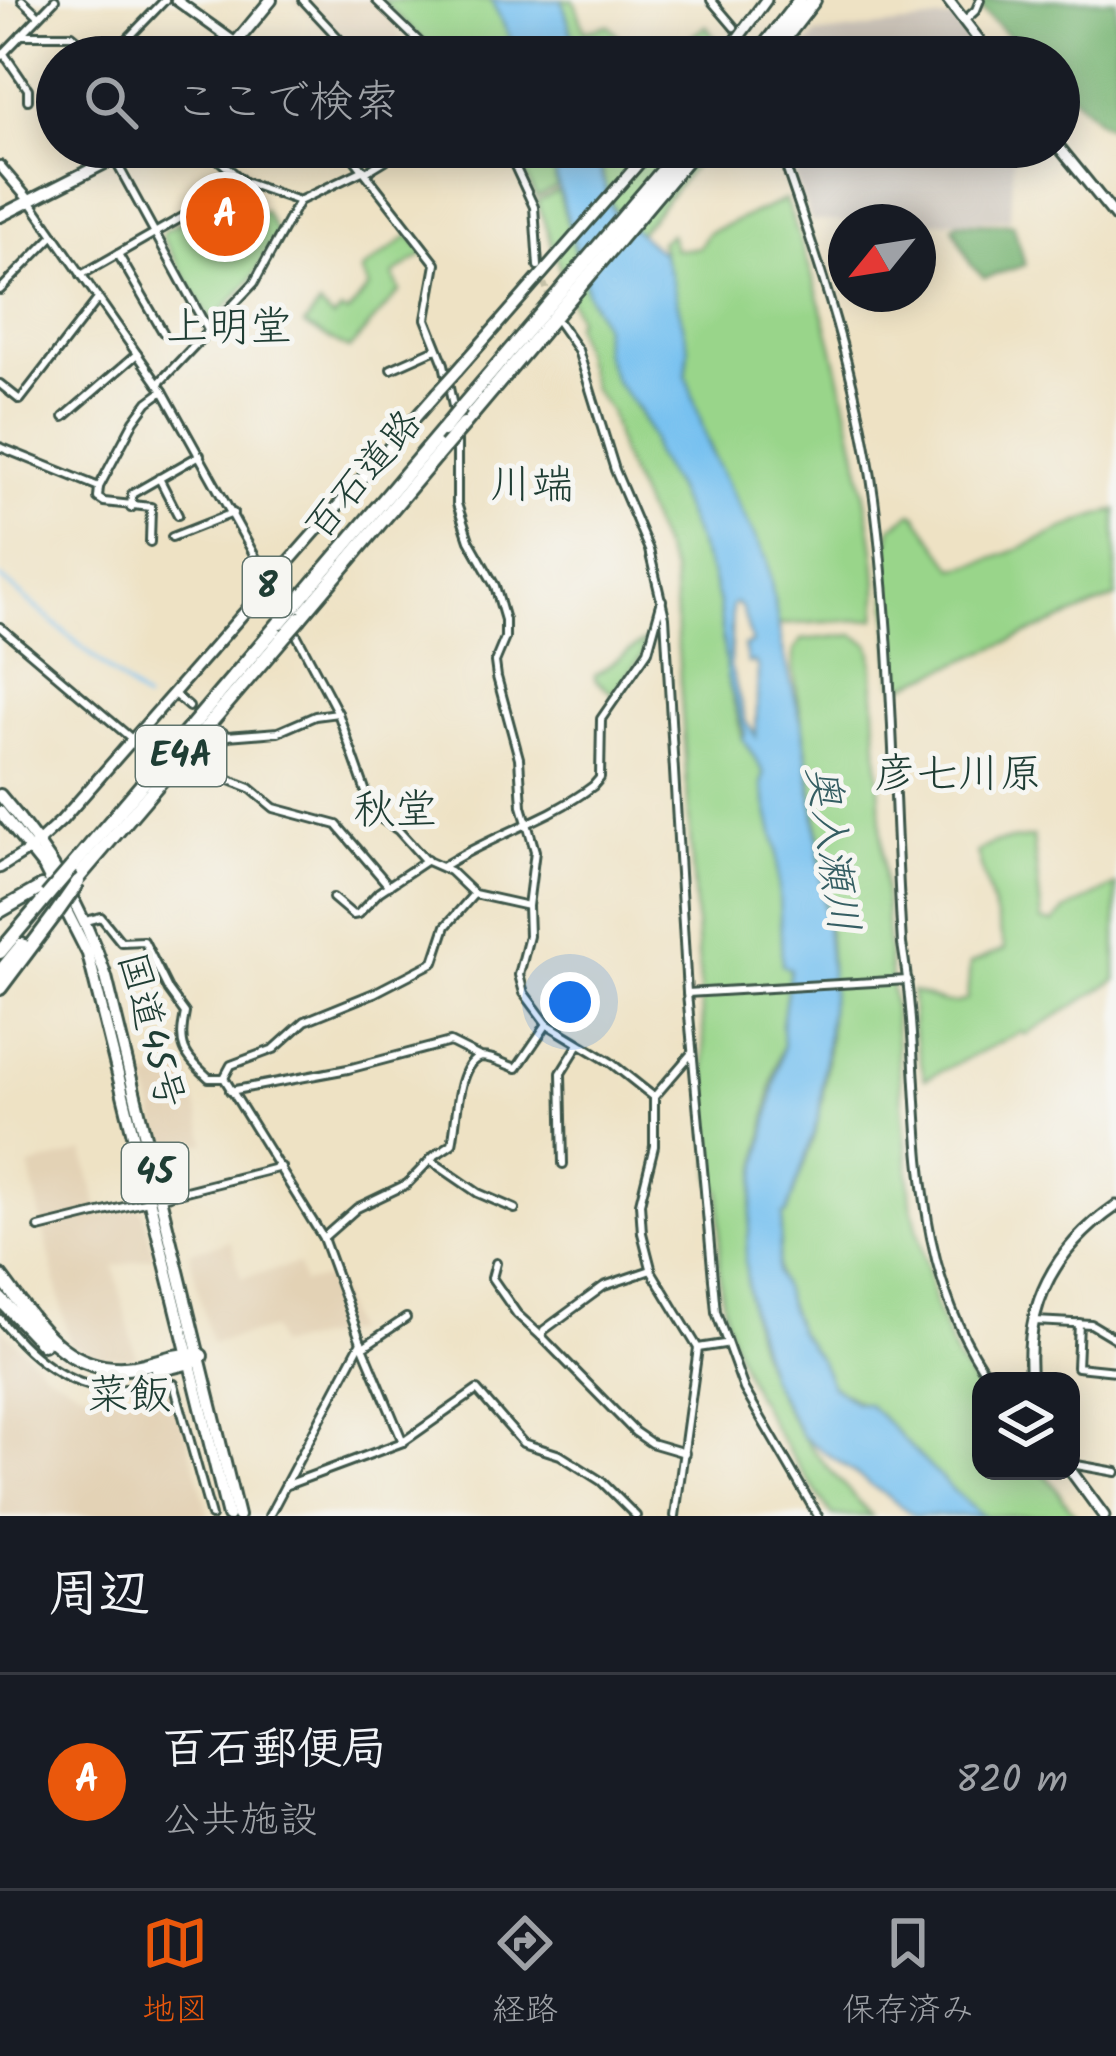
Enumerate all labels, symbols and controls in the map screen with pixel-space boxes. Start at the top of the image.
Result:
search box [36,36,1080,168]
text: ここで検索 [174,68,399,140]
icon: search [78,69,144,135]
pin: A [186,172,264,262]
north arrow [828,204,936,312]
district label: 上明堂 [166,295,292,362]
street label: 百石道路 [291,396,439,556]
district label: 川端 [490,453,574,520]
road number: 8 [243,557,291,617]
road number: E4A [136,726,226,786]
district label: 彦七川原 [874,742,1042,809]
water label: 奥入瀬川 [786,761,876,937]
district label: 秋堂 [353,778,437,845]
street label: 国道45号 [98,946,200,1116]
your location [540,972,600,1032]
road number: 45 [122,1143,188,1203]
district label: 菜飯 [87,1363,171,1430]
map controls [972,1372,1080,1480]
button: layers [972,1372,1080,1480]
text: 周辺 [48,1556,150,1637]
text: 百石郵便局 [162,1715,387,1787]
text: A [75,1751,99,1813]
text: 820 m [956,1751,1068,1813]
text: 公共施設 [162,1791,318,1853]
tab: 地図 [142,1910,208,2038]
tab: 経路 [492,1910,558,2038]
tab: 保存済み [842,1910,974,2038]

